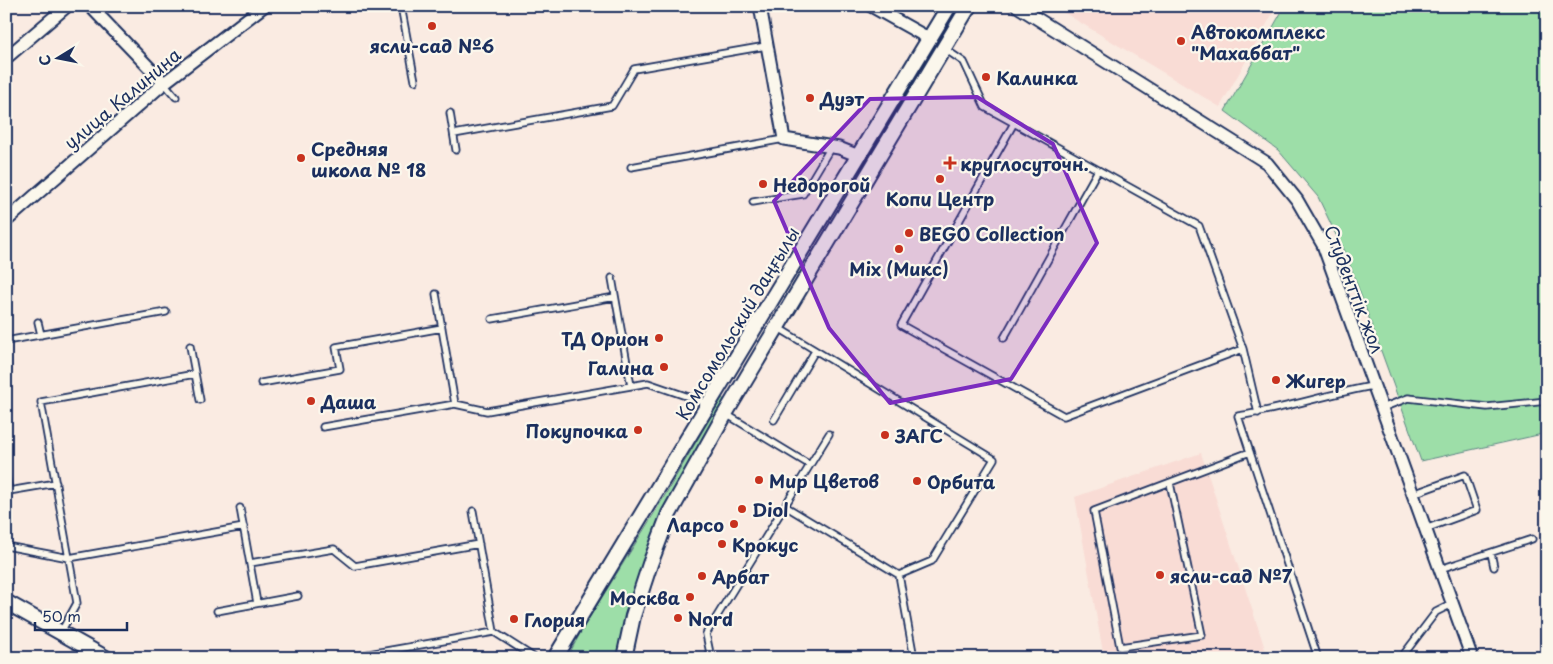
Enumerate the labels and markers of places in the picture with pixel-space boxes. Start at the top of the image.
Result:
place label: Автокомплекс "Махаббат" [1191,18,1325,66]
marker: ясли-сад №6 [426,20,438,32]
place label: ясли-сад №6 [370,32,495,59]
marker: Автокомплекс "Махаббат" [1175,35,1187,47]
place label: Калинка [996,64,1078,91]
marker: Калинка [980,71,992,83]
place label: Дуэт [819,85,865,112]
marker: Дуэт [804,92,816,104]
place label: Средняя школа № 18 [311,135,426,183]
place label: круглосуточн. [960,150,1089,177]
marker: Средняя школа № 18 [295,152,307,164]
marker: круглосуточн. [944,157,956,169]
place label: Недорогой [773,171,871,198]
marker: Копи Центр [934,173,946,185]
marker: Недорогой [757,178,769,190]
place label: Копи Центр [886,185,994,212]
place label: BEGO Collection [919,220,1065,247]
marker: BEGO Collection [903,227,915,239]
marker: Mix (Микс) [893,243,905,255]
place label: Mix (Микс) [849,255,949,282]
place label: ТД Орион [561,325,649,352]
marker: ТД Орион [653,332,665,344]
place label: Галина [588,354,654,381]
marker: Галина [658,361,670,373]
place label: Жигер [1285,367,1346,394]
marker: Жигер [1270,374,1282,386]
place label: Даша [320,388,377,415]
marker: Даша [305,395,317,407]
place label: Покупочка [525,417,628,444]
place label: ЗАГС [894,422,943,449]
marker: Покупочка [632,424,644,436]
marker: ЗАГС [879,429,891,441]
place label: Мир Цветов [769,467,880,494]
place label: Орбита [927,468,996,495]
marker: Мир Цветов [753,474,765,486]
marker: Орбита [911,475,923,487]
place label: Diol [752,496,789,523]
marker: Diol [736,503,748,515]
place label: Ларсо [667,511,724,538]
marker: Ларсо [728,518,740,530]
place label: Крокус [732,531,799,558]
marker: Крокус [716,538,728,550]
place label: ясли-сад №7 [1170,562,1293,589]
place label: Арбат [711,563,769,590]
marker: ясли-сад №7 [1154,569,1166,581]
marker: Арбат [696,570,708,582]
place label: Москва [610,584,680,611]
marker: Москва [684,591,696,603]
place label: Nord [688,605,733,632]
place label: Глория [524,606,585,633]
marker: Nord [672,612,684,624]
marker: Глория [508,613,520,625]

